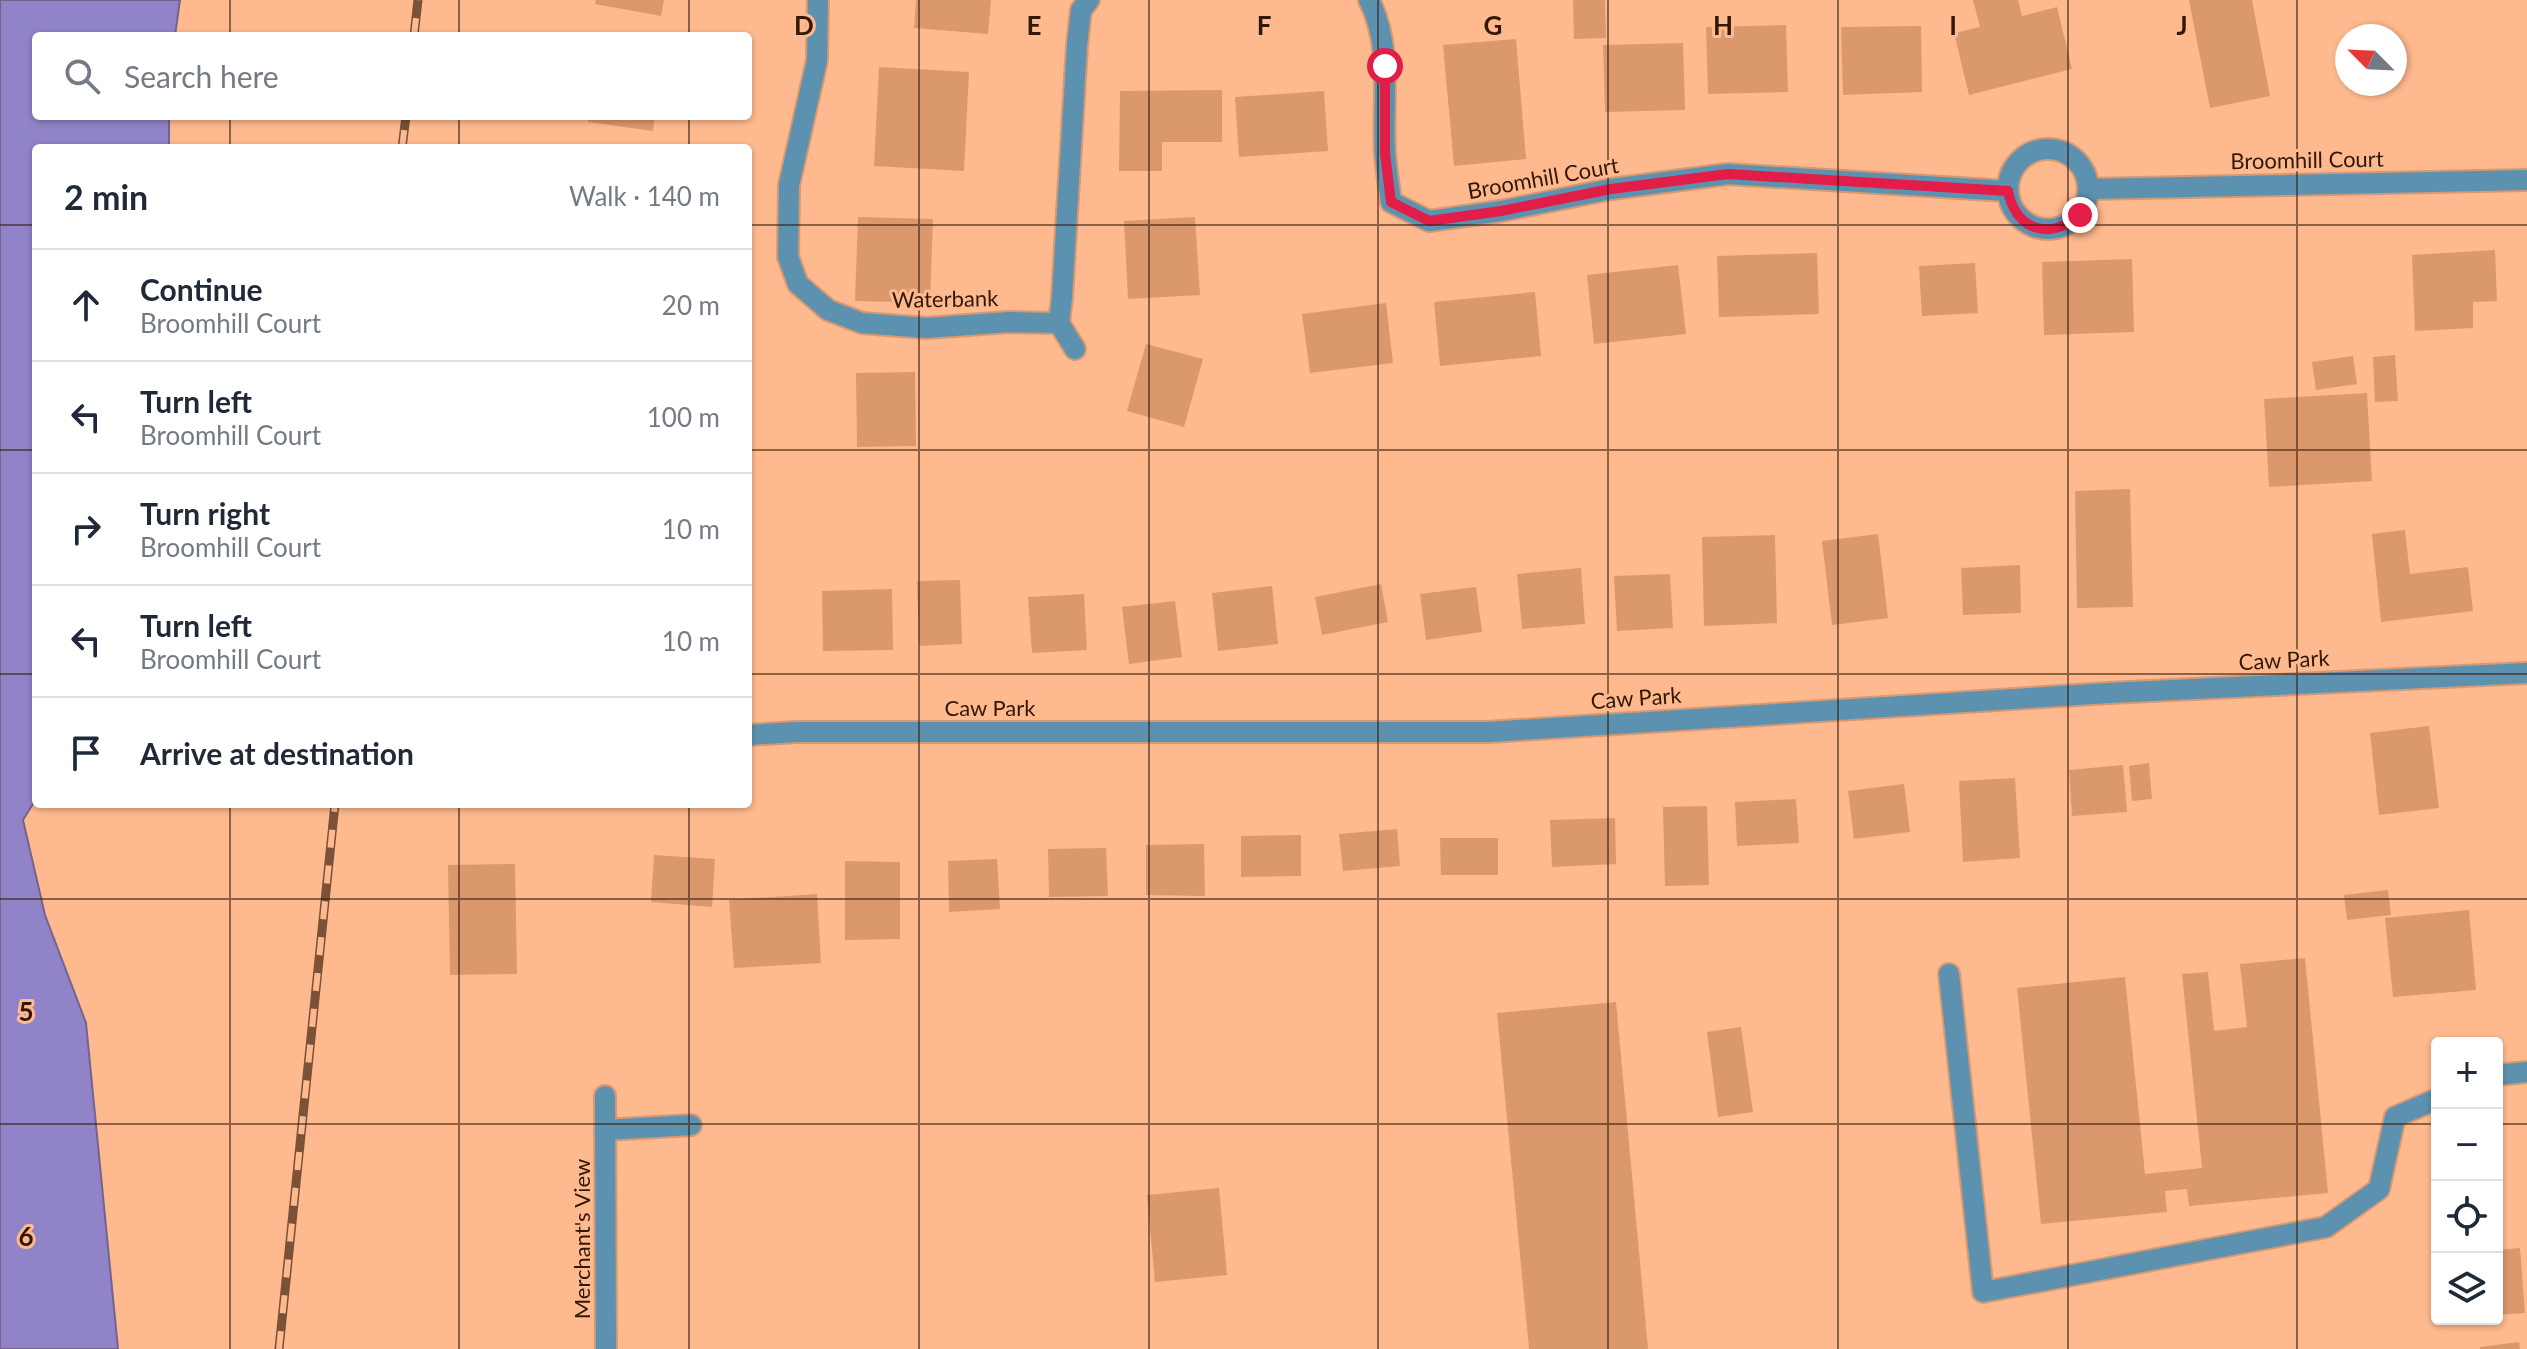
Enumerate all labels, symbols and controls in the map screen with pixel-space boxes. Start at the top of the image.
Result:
text: D [794,9,814,41]
text: E [1027,9,1041,41]
text: F [1257,9,1271,41]
text: G [1484,9,1502,41]
text: H [1713,9,1733,41]
text: I [1949,9,1957,41]
text: J [2176,9,2188,41]
north arrow [2335,24,2407,96]
search box [32,32,752,120]
route start [1367,48,1403,84]
icon: search [60,54,104,98]
text: Search here [124,58,279,94]
street label: Broomhill Court [2230,145,2384,174]
street label: Broomhill Court [1465,151,1621,204]
text: 2 min [64,176,148,217]
text: Walk · 140 m [569,180,720,212]
route end [2062,197,2098,233]
text: Continue [140,271,263,307]
icon: ahead [64,283,108,327]
street label: Waterbank [892,284,999,313]
text: 20 m [662,289,720,321]
text: Broomhill Court [140,307,321,339]
text: Turn left [140,383,252,419]
icon: left [64,395,108,439]
text: 100 m [647,401,720,433]
text: Broomhill Court [140,419,321,451]
text: Turn right [140,495,270,531]
icon: right [64,507,108,551]
text: 10 m [662,513,720,545]
text: Broomhill Court [140,531,321,563]
text: Turn left [140,607,252,643]
icon: left [64,619,108,663]
text: 10 m [662,625,720,657]
text: Broomhill Court [140,643,321,675]
street label: Caw Park [2238,644,2331,675]
street label: Caw Park [1590,681,1683,714]
street label: Caw Park [944,694,1036,721]
icon: arrive [64,731,108,775]
text: Arrive at destination [140,735,414,771]
text: 5 [18,995,34,1027]
map controls [2431,1037,2503,1325]
button: + [2431,1037,2503,1109]
button: − [2431,1109,2503,1181]
street label: Merchant's View [568,1159,595,1319]
button: locate [2431,1181,2503,1253]
text: 6 [18,1220,34,1252]
button: layers [2431,1253,2503,1325]

